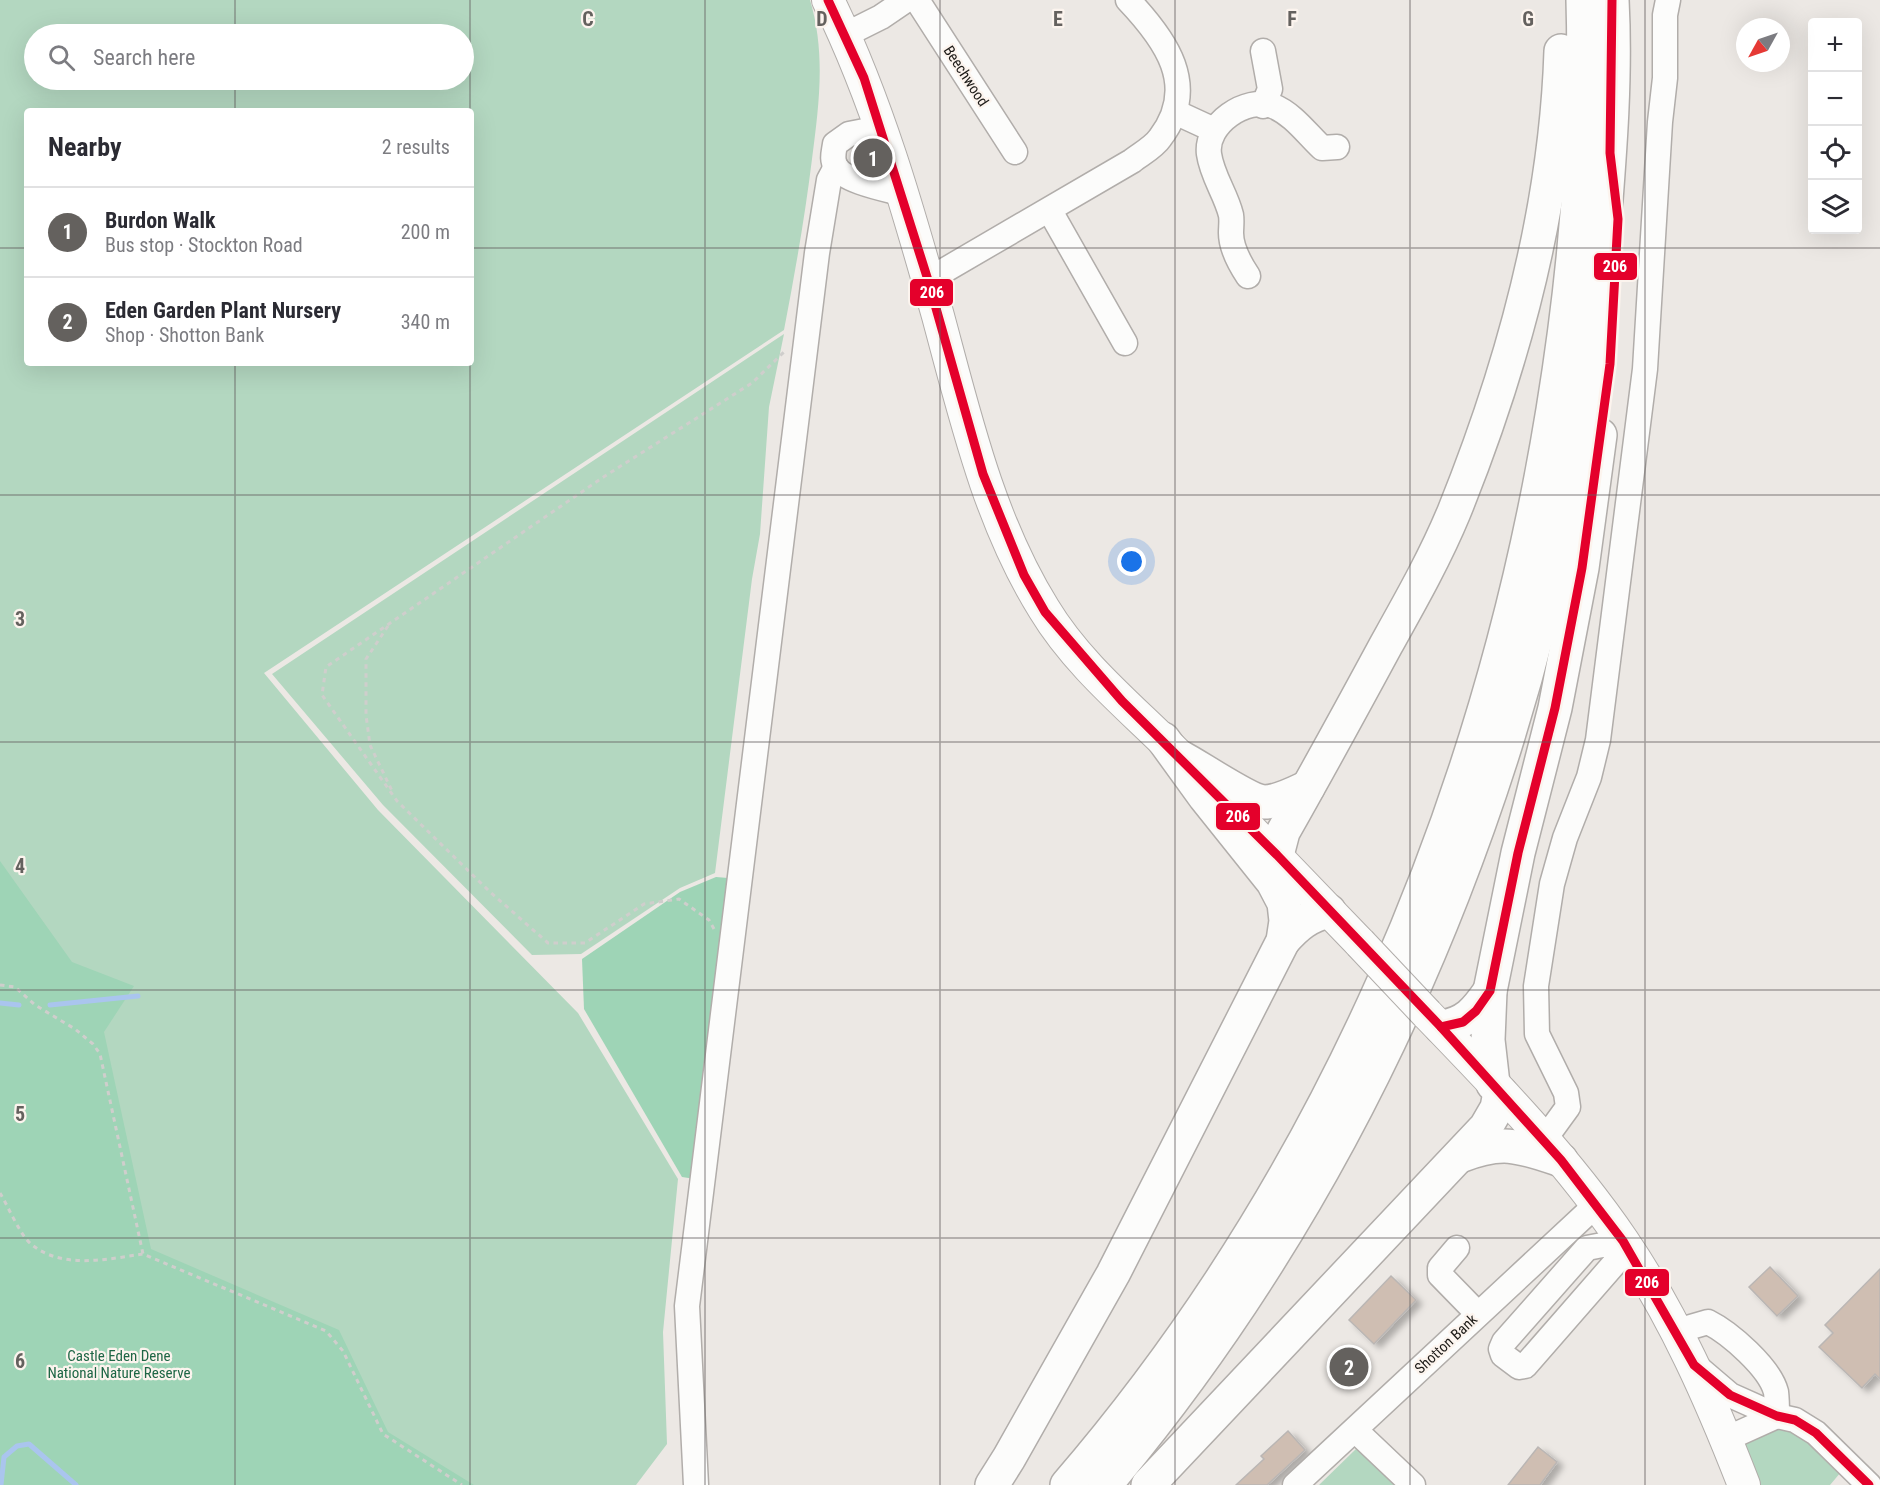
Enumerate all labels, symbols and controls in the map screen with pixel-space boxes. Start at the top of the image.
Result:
text: C [582,7,594,31]
text: D [816,7,828,31]
text: E [1053,7,1063,31]
text: F [1287,7,1297,31]
text: G [1522,7,1534,31]
north arrow [1736,18,1790,72]
map controls [1808,18,1862,234]
button: + [1808,18,1862,72]
search box [24,24,474,90]
icon: search [45,41,78,74]
street label: Beechwood [940,42,992,110]
text: Search here [93,45,195,70]
button: − [1808,72,1862,126]
button: locate [1808,126,1862,180]
text: Nearby [48,132,122,162]
text: 2 results [382,135,450,159]
pin: 1 [854,136,892,180]
button: layers [1808,180,1862,234]
text: Burdon Walk [105,208,216,233]
text: 1 [62,220,73,244]
text: 200 m [401,220,450,244]
text: Bus stop · Stockton Road [105,233,303,257]
line badge: 206 [1593,252,1638,281]
text: 206 [1603,257,1627,276]
line badge: 206 [909,278,954,307]
text: 206 [920,283,944,302]
text: Eden Garden Plant Nursery [105,298,341,323]
text: 2 [62,310,73,334]
text: 340 m [401,310,450,334]
text: Shop · Shotton Bank [105,323,264,347]
your location [1117,547,1146,576]
text: 3 [15,607,25,631]
line badge: 206 [1215,802,1261,831]
text: 206 [1226,807,1250,826]
text: 4 [15,854,25,878]
text: 5 [15,1102,25,1126]
line badge: 206 [1624,1268,1670,1297]
text: 206 [1635,1273,1659,1292]
street label: Shotton Bank [1411,1310,1481,1377]
pin: 2 [1330,1344,1368,1390]
park label: Castle Eden Dene National Nature Reserve [47,1347,191,1382]
text: 6 [15,1349,25,1373]

